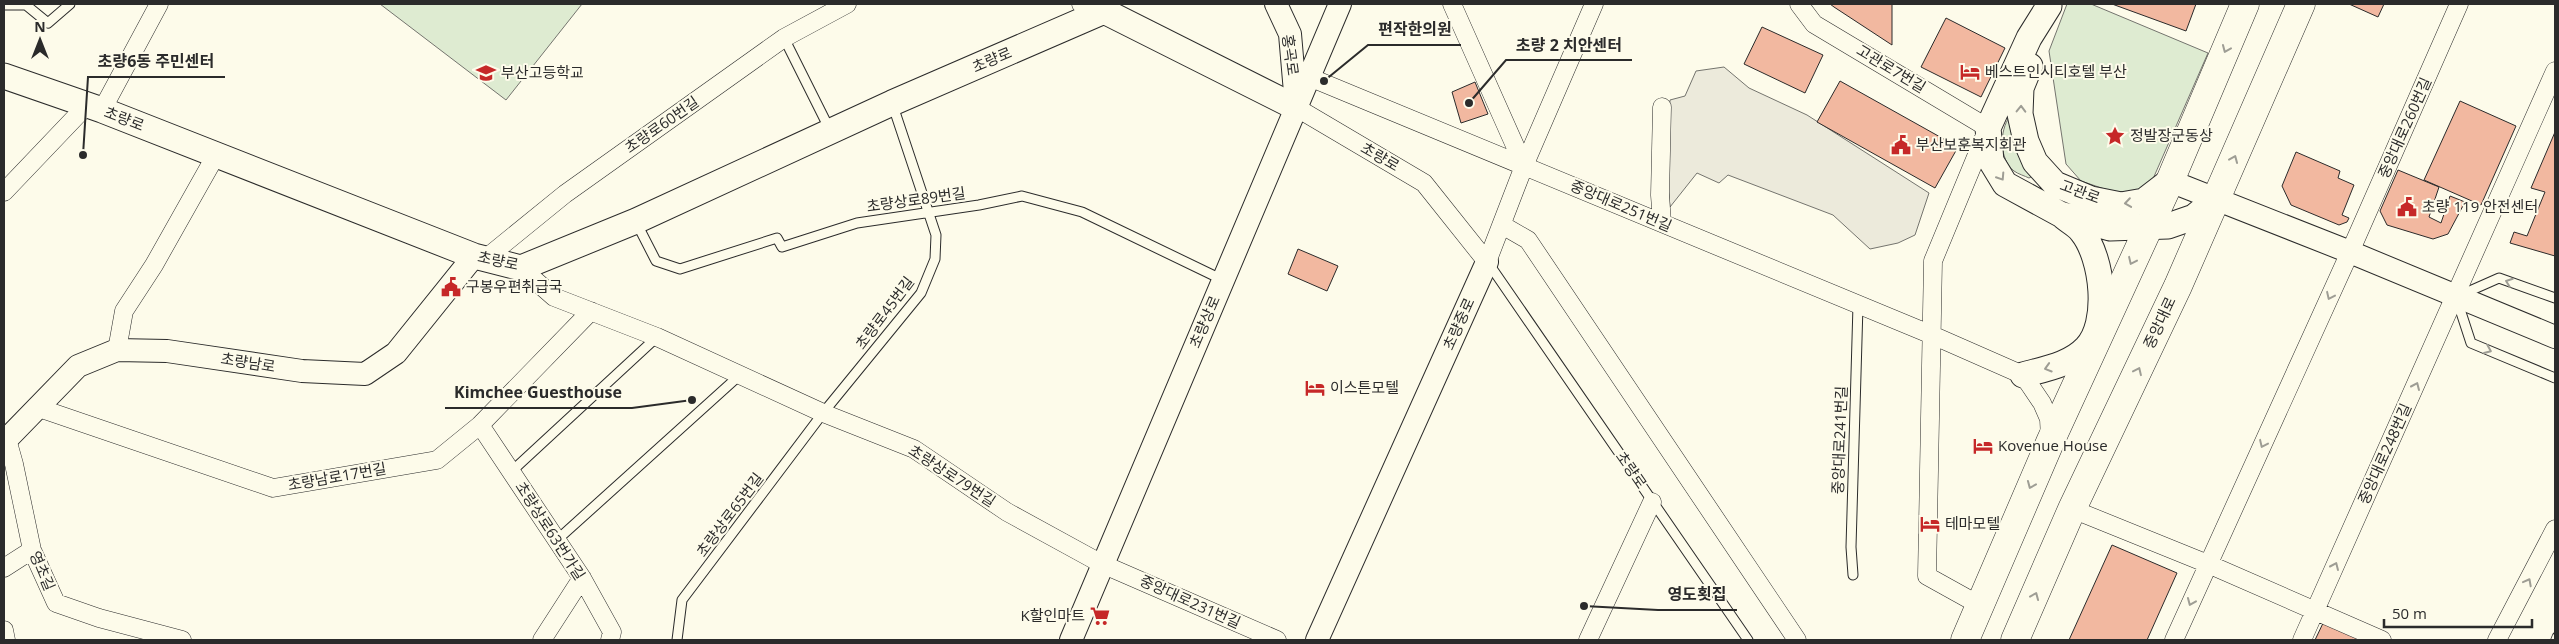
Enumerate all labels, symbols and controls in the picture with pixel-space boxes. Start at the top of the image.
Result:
callout: 편작한의원 [1368,14,1461,45]
north arrow [15,15,65,65]
text: N [34,17,46,36]
text: 편작한의원 [1378,18,1452,40]
callout: 초량 2 치안센터 [1506,29,1632,60]
street label: 홍곡로 [1278,33,1304,77]
text: 초량 2 치안센터 [1516,34,1622,56]
street label: 고관로7번길 [1853,40,1930,97]
street label: 초량로 [969,42,1015,76]
one-way arrow [2222,44,2233,53]
callout: 초량6동 주민센터 [88,46,225,77]
text: 초량6동 주민센터 [98,50,214,72]
hotel icon: 베스트인시티호텔 부산 [1959,61,1981,83]
place label: 베스트인시티호텔 부산 [1985,61,2127,81]
school or university icon: 부산고등학교 [475,62,497,84]
place label: 부산고등학교 [501,62,584,82]
street label: 중앙대로260번길 [2373,74,2435,181]
street label: 초량로60번길 [620,91,702,157]
street label: 초량로 [101,101,147,135]
one-way arrow [2016,104,2026,112]
place icon: 정발장군동상 [2104,125,2126,147]
place label: 정발장군동상 [2130,125,2213,145]
public building icon: 부산보훈복지회관 [1890,134,1912,156]
place label: 부산보훈복지회관 [1916,134,2027,154]
street label: 초량로 [1358,137,1403,175]
one-way arrow [2227,155,2238,164]
one-way arrow [1995,171,2004,181]
street label: 중앙대로251번길 [1568,175,1675,235]
street label: 고관로 [2057,175,2103,208]
street label: 초량상로89번길 [865,182,967,216]
public building icon: 초량 119 안전센터 [2396,196,2418,218]
place label: 초량 119 안전센터 [2422,196,2538,216]
one-way arrow [2124,197,2132,208]
street label: 초량로 [476,246,521,274]
one-way arrow [2128,256,2139,265]
street label: 초량로45번길 [850,272,918,353]
public building icon: 구봉우편취급국 [440,276,462,298]
place label: 구봉우편취급국 [466,276,563,296]
one-way arrow [2506,278,2514,288]
one-way arrow [2326,291,2337,300]
street label: 초량상로 [1184,292,1224,351]
street label: 중앙대로 [2138,293,2180,352]
street label: 초량중로 [1438,294,1478,353]
one-way arrow [2483,343,2492,354]
street label: 초량남로 [219,348,277,376]
one-way arrow [2044,362,2053,372]
one-way arrow [2132,367,2142,376]
callout: Kimchee Guesthouse [445,377,632,408]
hotel icon: 이스튼모텔 [1304,377,1326,399]
place label: 이스튼모텔 [1330,377,1399,397]
text: Kimchee Guesthouse [454,381,622,403]
one-way arrow [2409,382,2420,391]
street label: 중앙대로241번길 [1827,385,1851,495]
street label: 중앙대로248번길 [2353,400,2415,507]
hotel icon: Kovenue House [1972,435,1994,457]
place label: Kovenue House [1998,435,2108,455]
one-way arrow [2258,439,2269,448]
street label: 초량상로79번길 [905,440,1000,511]
street label: 초량로 [1612,447,1652,492]
street label: 초량남로17번길 [286,457,388,495]
street label: 초량상로65번길 [691,468,767,560]
street label: 초량상로63번가길 [511,477,590,584]
one-way arrow [2027,480,2038,489]
hotel icon: 테마모텔 [1919,513,1941,535]
place label: 테마모텔 [1945,513,2000,533]
street label: 영초길 [26,548,60,594]
one-way arrow [2328,562,2339,571]
street label: 중앙대로231번길 [1137,570,1244,632]
one-way arrow [2522,578,2532,587]
callout: 영도횟집 [1658,579,1737,610]
text: 영도횟집 [1668,583,1726,605]
one-way arrow [2028,592,2039,601]
scale bar [2384,596,2532,628]
one-way arrow [2187,597,2197,606]
text: 50 m [2392,603,2427,623]
place label: K할인마트 [1021,605,1085,625]
supermarket icon: K할인마트 [1089,605,1111,627]

